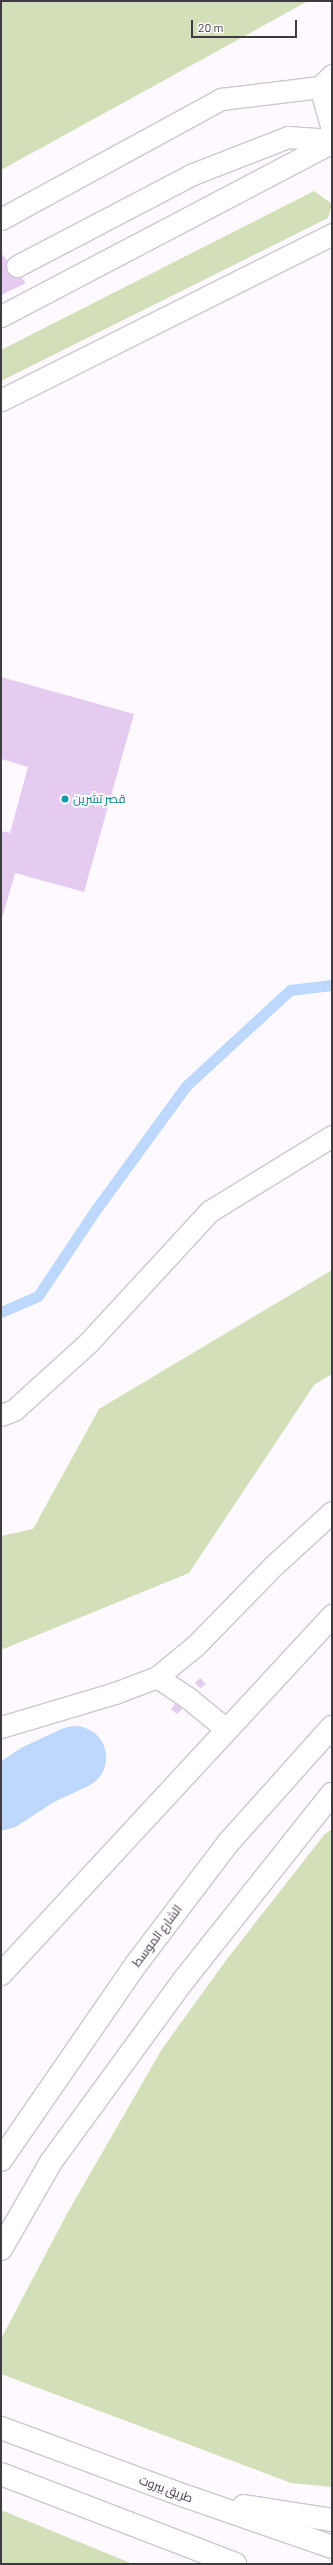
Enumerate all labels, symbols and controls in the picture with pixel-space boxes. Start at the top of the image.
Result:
scale bar [193,12,299,38]
text: 20 m [198,20,224,34]
place label: قصر تشرين [73,792,126,806]
marker: قصر تشرين [60,794,70,804]
street label: الشارع الموسط [129,1902,185,1970]
street label: طريق بيروت [137,2473,195,2505]

